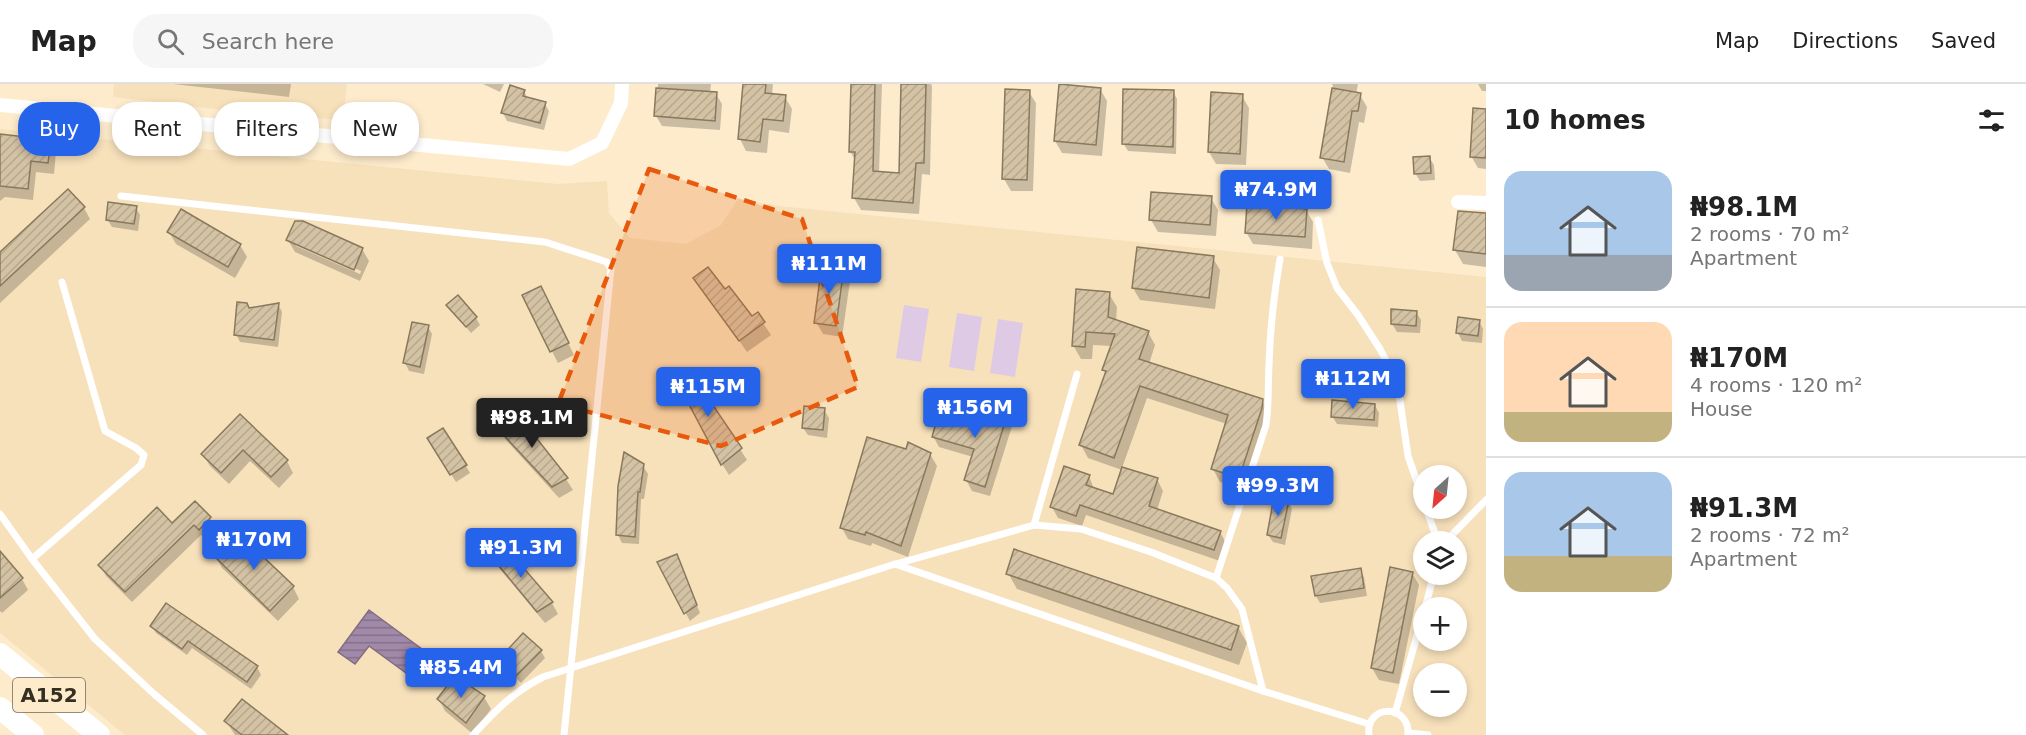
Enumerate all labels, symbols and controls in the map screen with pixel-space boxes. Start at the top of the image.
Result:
search box [133,14,553,68]
text: Map [30,25,97,58]
icon: search [154,25,187,58]
text: Search here [202,29,334,54]
text: Map [1715,29,1759,53]
text: Directions [1792,29,1898,53]
text: Saved [1931,29,1996,53]
chip: Buy [18,102,100,156]
chip: Rent [112,102,202,156]
chip: Filters [214,102,319,156]
chip: New [331,102,419,156]
icon: filters [1975,104,2008,137]
text: 10 homes [1504,105,1646,135]
pin: ₦74.9M [1227,170,1325,221]
text: ₦74.9M [1234,177,1318,201]
text: ₦98.1M [1690,192,1798,222]
icon: home [1552,195,1624,267]
text: 2 rooms · 70 m² [1690,222,1850,246]
pin: ₦111M [787,244,871,295]
text: Apartment [1690,246,1797,270]
text: ₦111M [791,251,867,275]
text: ₦170M [1690,343,1788,373]
icon: home [1552,346,1624,418]
pin: ₦112M [1311,359,1395,410]
text: ₦112M [1315,366,1391,390]
pin: ₦115M [666,367,750,418]
text: 4 rooms · 120 m² [1690,373,1862,397]
text: ₦115M [670,374,746,398]
pin: ₦156M [933,388,1017,439]
text: ₦156M [937,395,1013,419]
text: House [1690,397,1753,421]
pin: ₦98.1M [483,398,581,449]
text: ₦98.1M [490,405,574,429]
north arrow [1413,465,1467,519]
map controls [1413,465,1467,717]
pin: ₦99.3M [1229,466,1327,517]
text: ₦99.3M [1236,473,1320,497]
text: ₦91.3M [1690,493,1798,523]
icon: home [1552,496,1624,568]
pin: ₦170M [212,520,296,571]
text: 2 rooms · 72 m² [1690,523,1850,547]
text: ₦170M [216,527,292,551]
pin: ₦91.3M [472,528,570,579]
button: layers [1413,531,1467,585]
text: ₦91.3M [479,535,563,559]
text: Apartment [1690,547,1797,571]
button: + [1413,597,1467,651]
pin: ₦85.4M [412,648,510,699]
text: ₦85.4M [419,655,503,679]
button: − [1413,663,1467,717]
road number: A152 [13,678,85,712]

